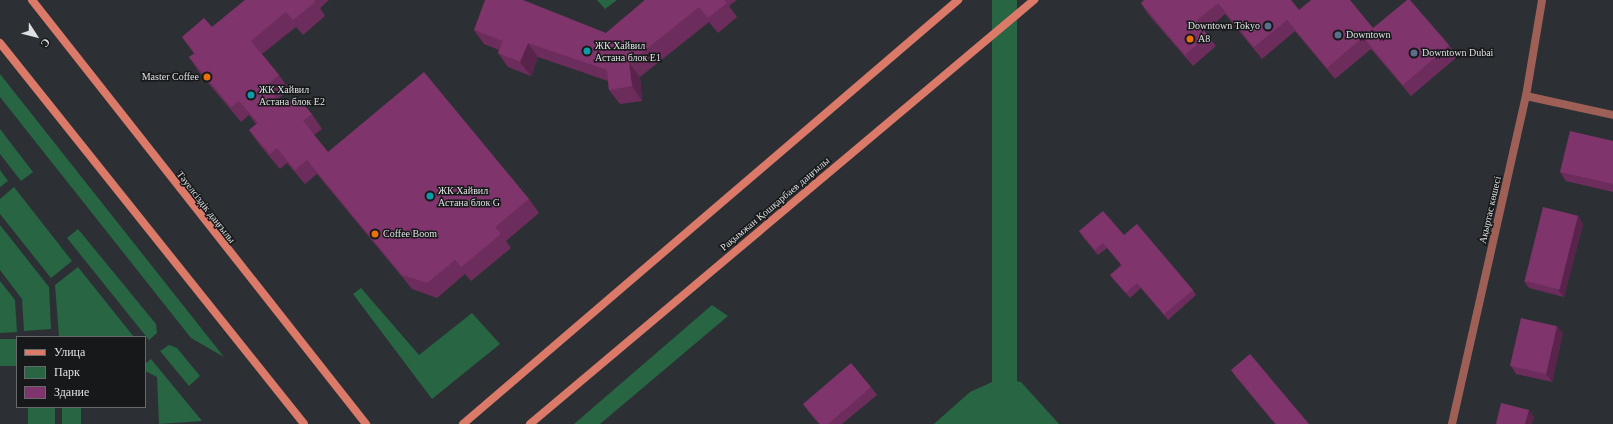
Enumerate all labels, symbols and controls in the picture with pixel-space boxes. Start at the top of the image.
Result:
north arrow [16,16,56,56]
place label: Downtown Tokyo [1188,20,1260,32]
marker: Downtown Tokyo [1263,21,1273,31]
place label: Downtown [1346,29,1390,41]
marker: Downtown [1333,30,1343,40]
place label: А8 [1198,33,1210,45]
marker: А8 [1185,34,1195,44]
text: С [39,36,53,50]
place label: ЖК Хайвил Астана блок E1 [595,39,661,62]
marker: ЖК Хайвил Астана блок E1 [582,46,592,56]
place label: Downtown Dubai [1422,47,1493,59]
marker: Downtown Dubai [1409,48,1419,58]
place label: Master Coffee [142,71,199,83]
marker: Master Coffee [202,72,212,82]
place label: ЖК Хайвил Астана блок E2 [259,83,325,106]
marker: ЖК Хайвил Астана блок E2 [246,90,256,100]
street label: Рақымжан Қошқарбаев даңғылы [718,155,832,253]
street label: Тәуелсіздік даңғылы [174,168,238,246]
street label: Ақыртас көшесі [1476,175,1504,245]
place label: ЖК Хайвил Астана блок G [438,184,500,208]
marker: ЖК Хайвил Астана блок G [425,191,435,201]
place label: Coffee Boom [383,228,437,240]
marker: Coffee Boom [370,229,380,239]
legend [16,336,146,408]
text: Улица [54,345,85,359]
text: Парк [54,365,80,379]
text: Здание [54,385,89,399]

